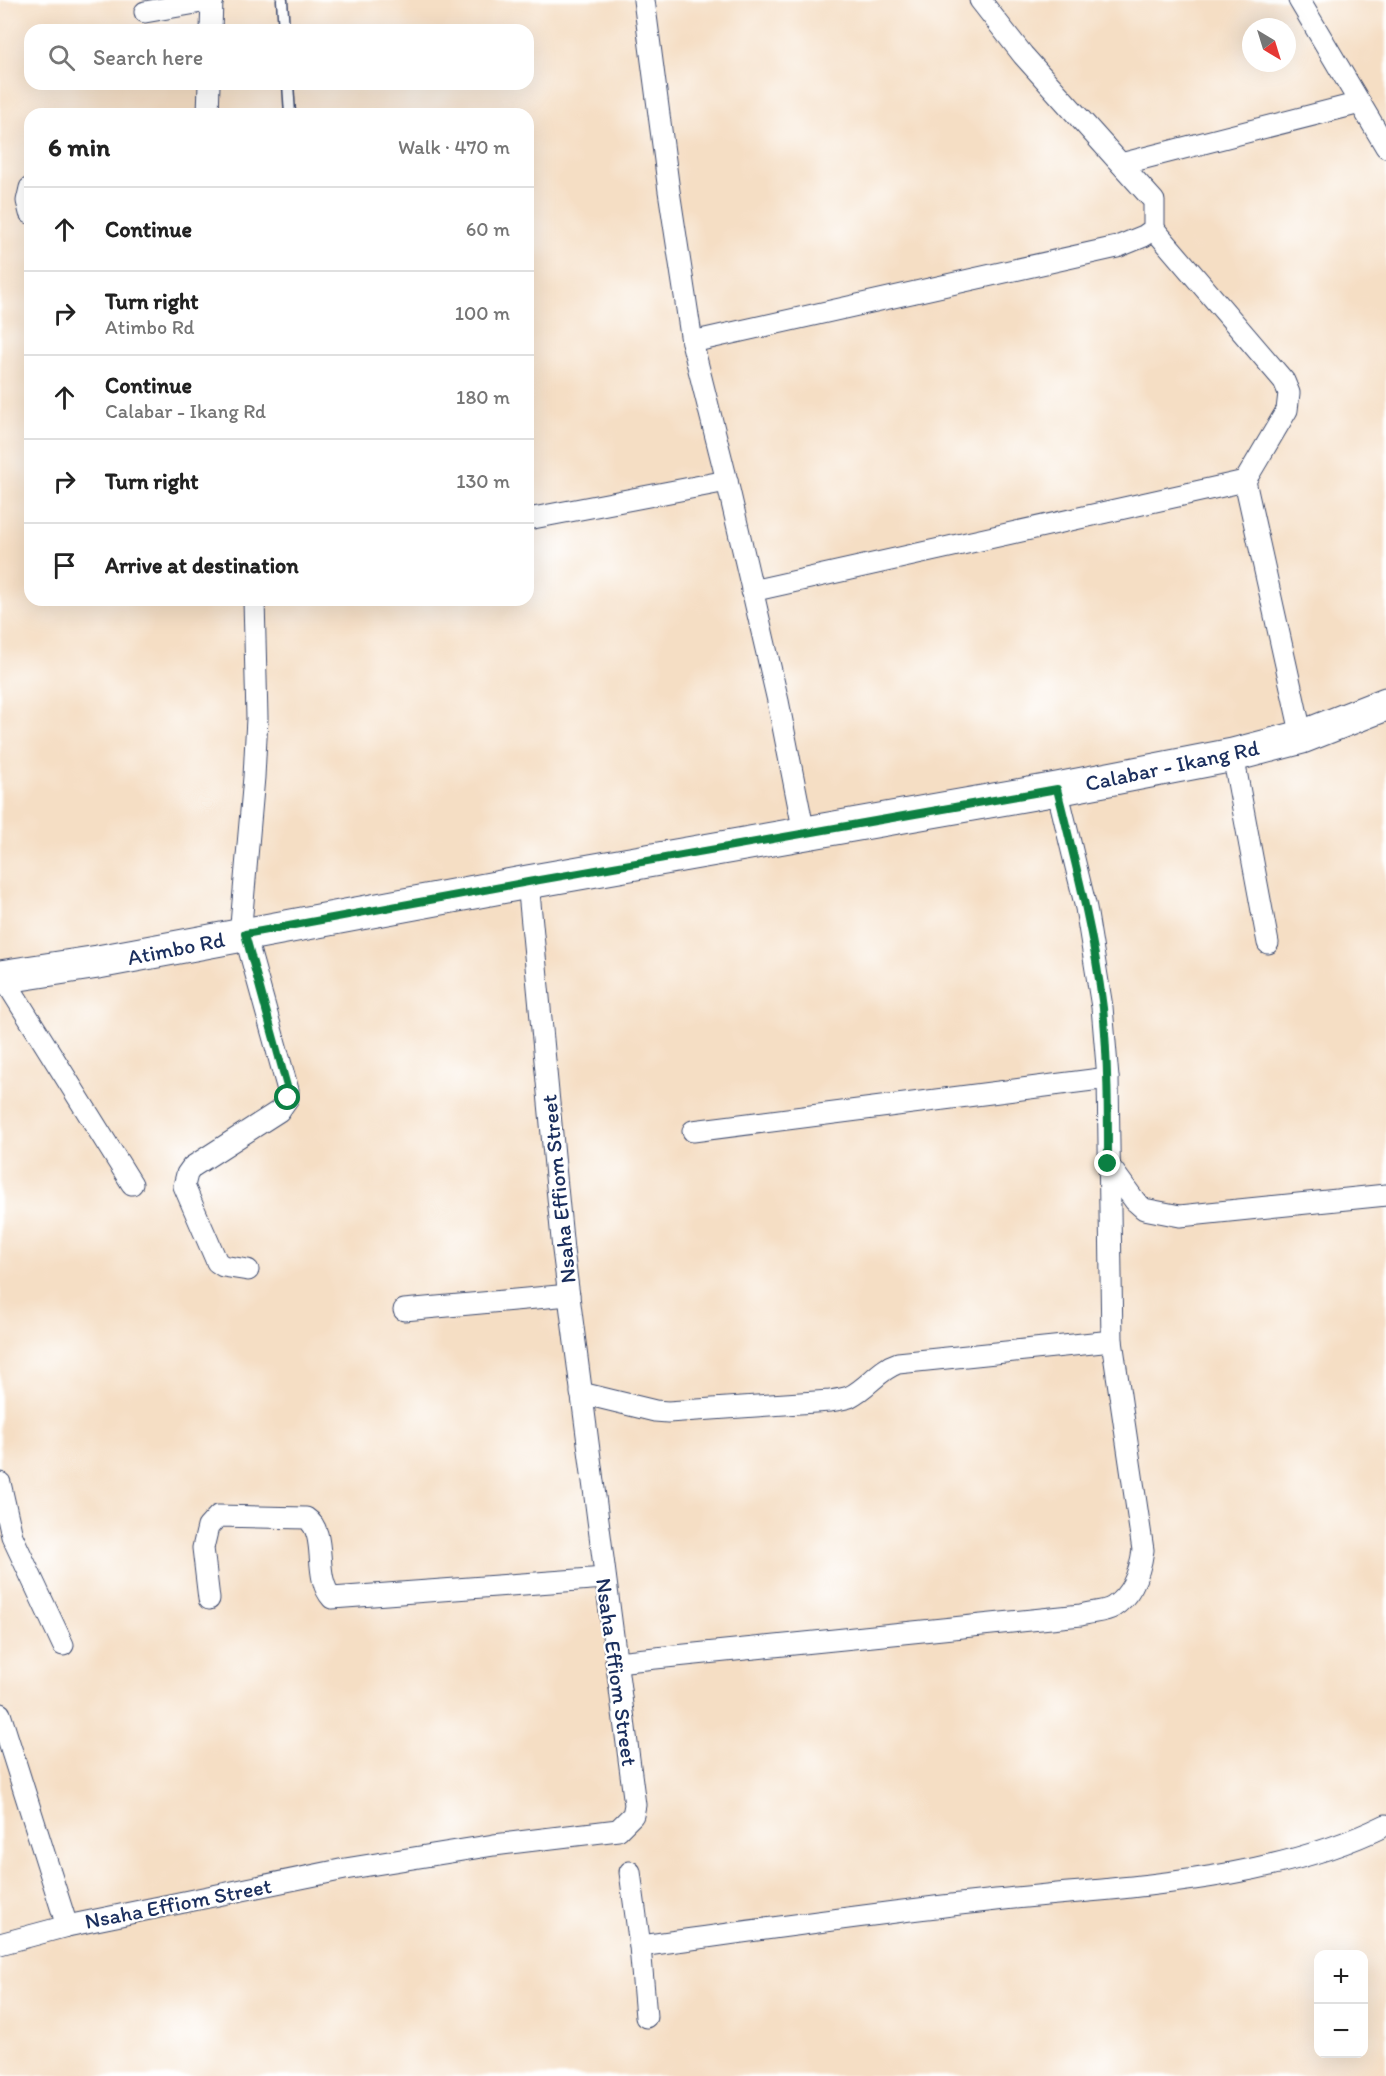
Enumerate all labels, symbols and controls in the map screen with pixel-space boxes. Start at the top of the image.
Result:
north arrow [1242,18,1296,72]
search box [24,24,534,90]
icon: search [45,41,78,74]
text: Search here [93,44,203,71]
text: 6 min [48,131,110,163]
text: Walk · 470 m [398,135,510,159]
icon: ahead [48,213,81,246]
text: Continue [105,216,192,243]
text: 60 m [466,217,510,241]
text: Turn right [105,288,199,315]
icon: right [48,297,81,330]
text: 100 m [455,301,510,325]
text: Atimbo Rd [105,315,195,339]
text: Continue [105,372,192,399]
icon: ahead [48,381,81,414]
text: 180 m [456,385,510,409]
text: Calabar - Ikang Rd [105,399,266,423]
icon: right [48,465,81,498]
text: Turn right [105,468,199,495]
text: 130 m [456,469,510,493]
icon: arrive [48,549,81,582]
text: Arrive at destination [105,552,299,579]
street label: Calabar - Ikang Rd [1083,734,1262,797]
street label: Atimbo Rd [125,926,227,971]
route start [274,1084,300,1110]
street label: Nsaha Effiom Street [535,1093,582,1285]
route end [1094,1150,1120,1176]
street label: Nsaha Effiom Street [590,1576,643,1768]
street label: Nsaha Effiom Street [82,1872,274,1935]
map controls [1314,1950,1368,2058]
button: + [1314,1950,1368,2004]
button: − [1314,2004,1368,2058]

